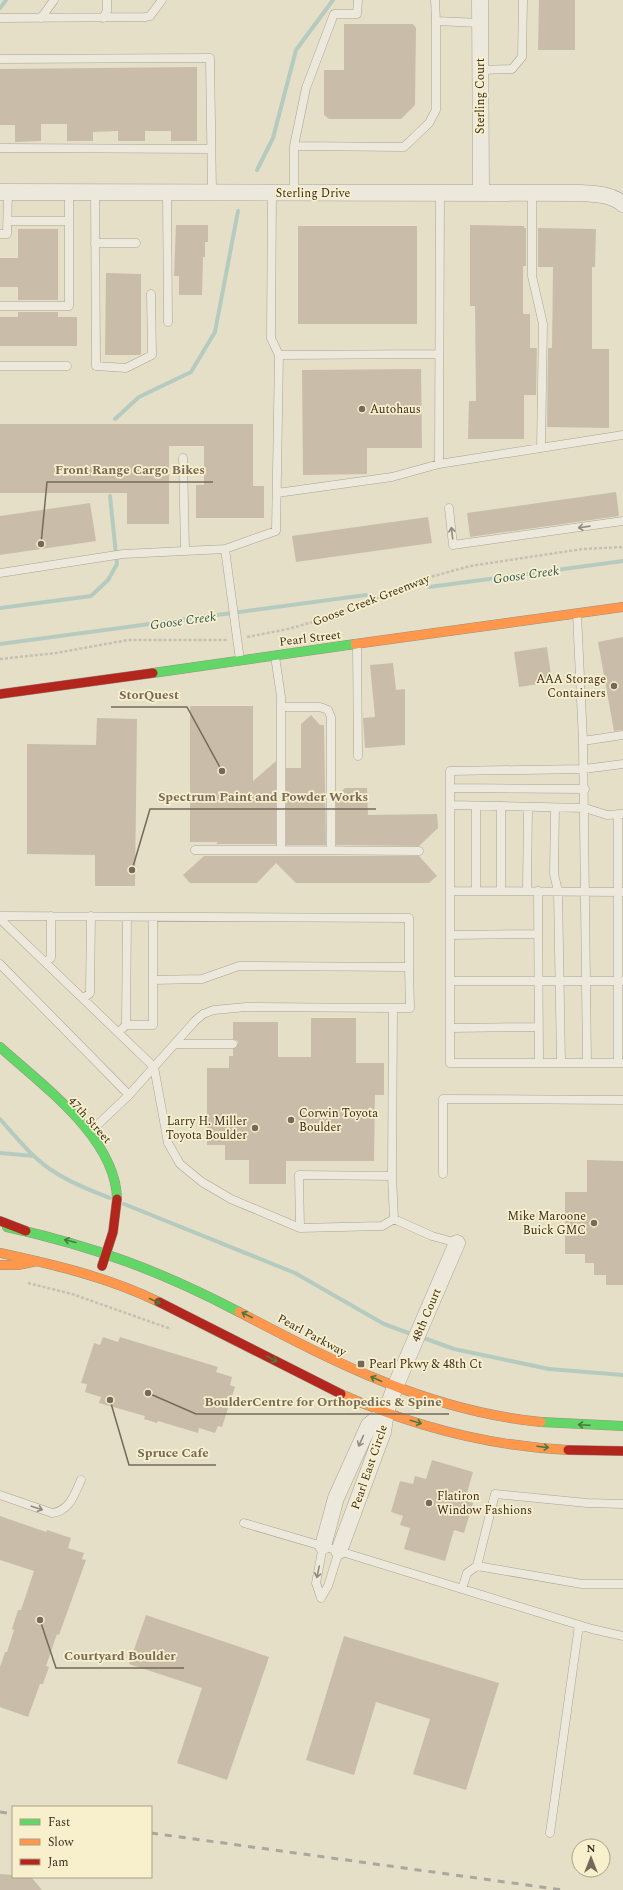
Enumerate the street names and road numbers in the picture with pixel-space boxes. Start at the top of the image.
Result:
street label: Sterling Court [471,58,490,134]
street label: Sterling Drive [276,184,350,203]
street label: Goose Creek Greenway [310,569,434,632]
street label: Pearl Street [278,625,342,652]
street label: 47th Street [63,1093,116,1148]
street label: 48th Court [407,1285,446,1345]
street label: Pearl Parkway [274,1309,351,1362]
street label: Pearl East Circle [346,1422,393,1512]

